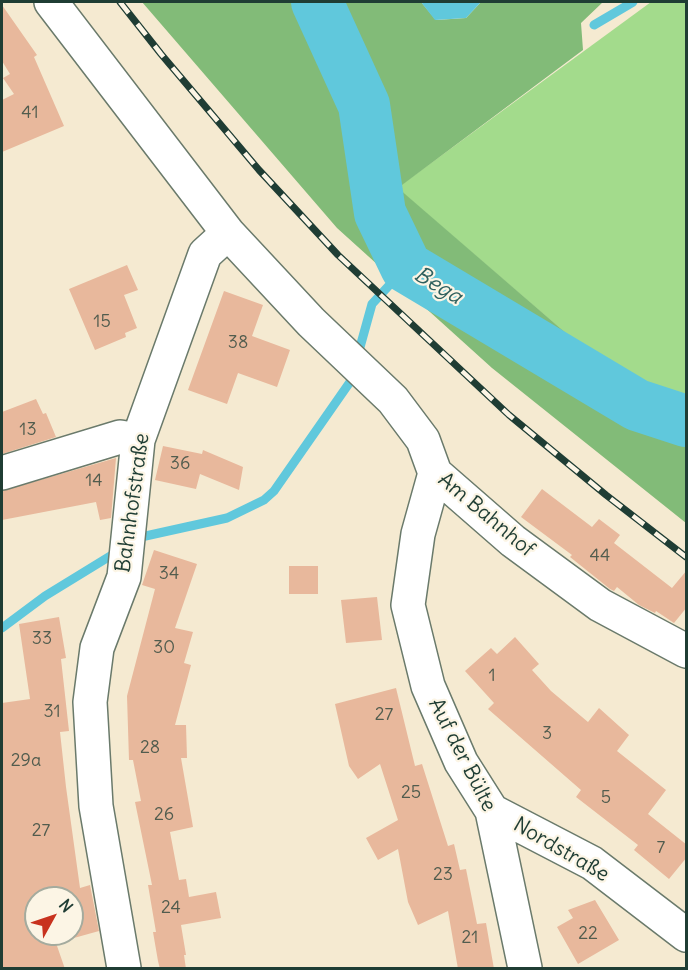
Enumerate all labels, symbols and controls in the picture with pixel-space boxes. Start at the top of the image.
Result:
house number: 41 [21,102,39,124]
water label: Bega [409,262,467,310]
house number: 15 [93,311,111,333]
house number: 38 [228,332,248,354]
house number: 13 [19,419,37,441]
street label: Bahnhofstraße [111,432,155,574]
house number: 36 [170,453,190,475]
street label: Am Bahnhof [433,468,539,562]
house number: 14 [85,470,103,492]
house number: 44 [590,545,610,567]
house number: 34 [159,563,179,585]
house number: 33 [32,628,52,650]
house number: 30 [153,637,175,659]
house number: 1 [488,665,496,687]
street label: Auf der Bülte [423,694,501,816]
house number: 31 [43,701,61,723]
house number: 27 [375,704,393,726]
house number: 3 [542,723,552,745]
house number: 28 [140,737,160,759]
house number: 29a [11,750,41,772]
house number: 25 [401,782,421,804]
house number: 5 [601,787,611,809]
house number: 26 [154,804,174,826]
street label: Nordstraße [509,812,613,888]
house number: 27 [32,820,50,842]
house number: 7 [657,837,665,859]
house number: 23 [433,864,453,886]
north arrow [24,886,84,946]
text: N [55,895,77,916]
house number: 24 [161,897,181,919]
house number: 22 [578,923,598,945]
house number: 21 [461,927,479,949]

